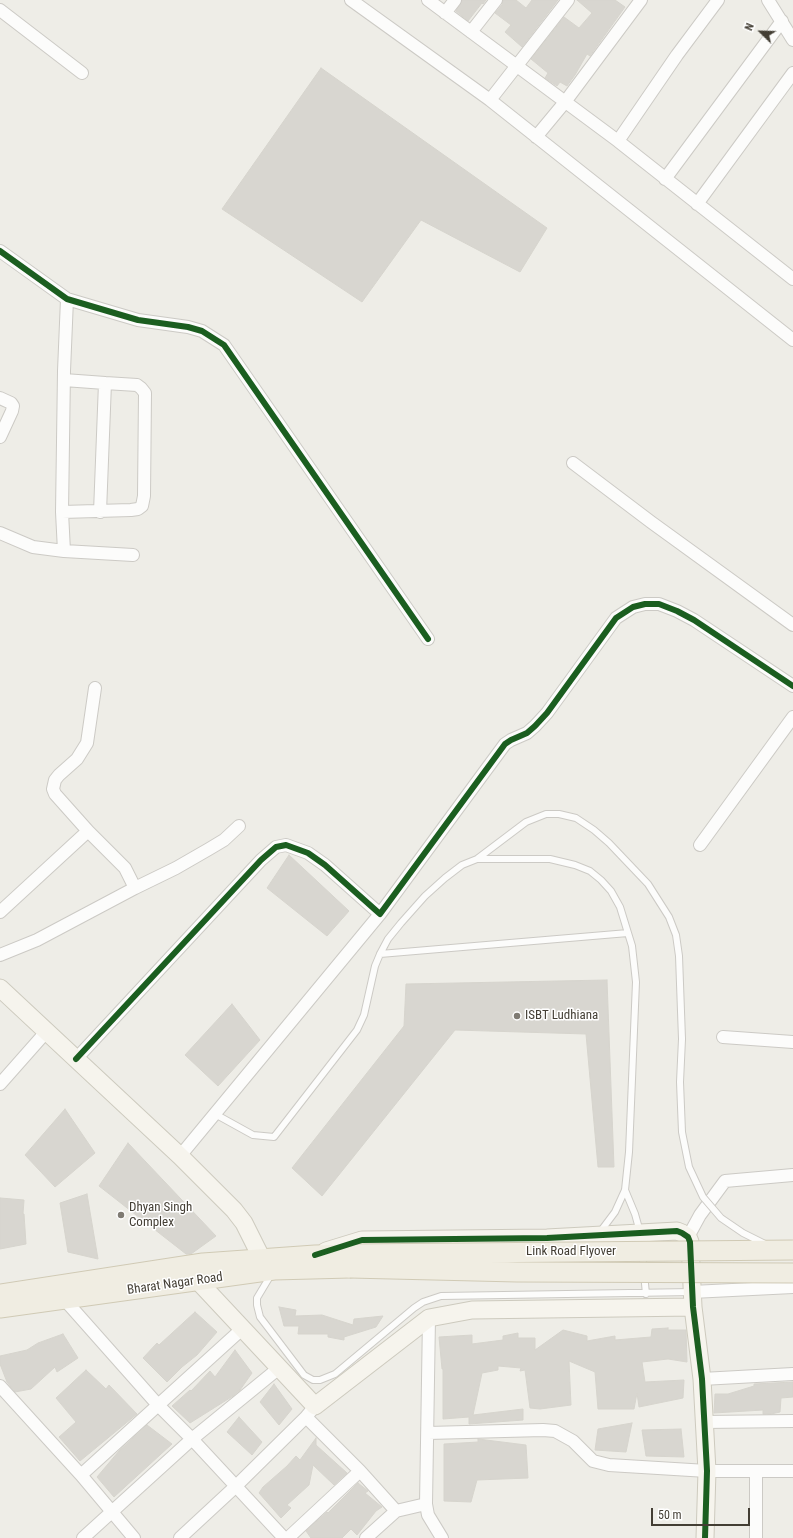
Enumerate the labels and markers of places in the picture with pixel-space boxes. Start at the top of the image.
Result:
place label: ISBT Ludhiana [525,1008,598,1024]
marker: ISBT Ludhiana [512,1011,522,1021]
place label: Dhyan Singh Complex [129,1200,192,1231]
marker: Dhyan Singh Complex [116,1210,126,1220]

